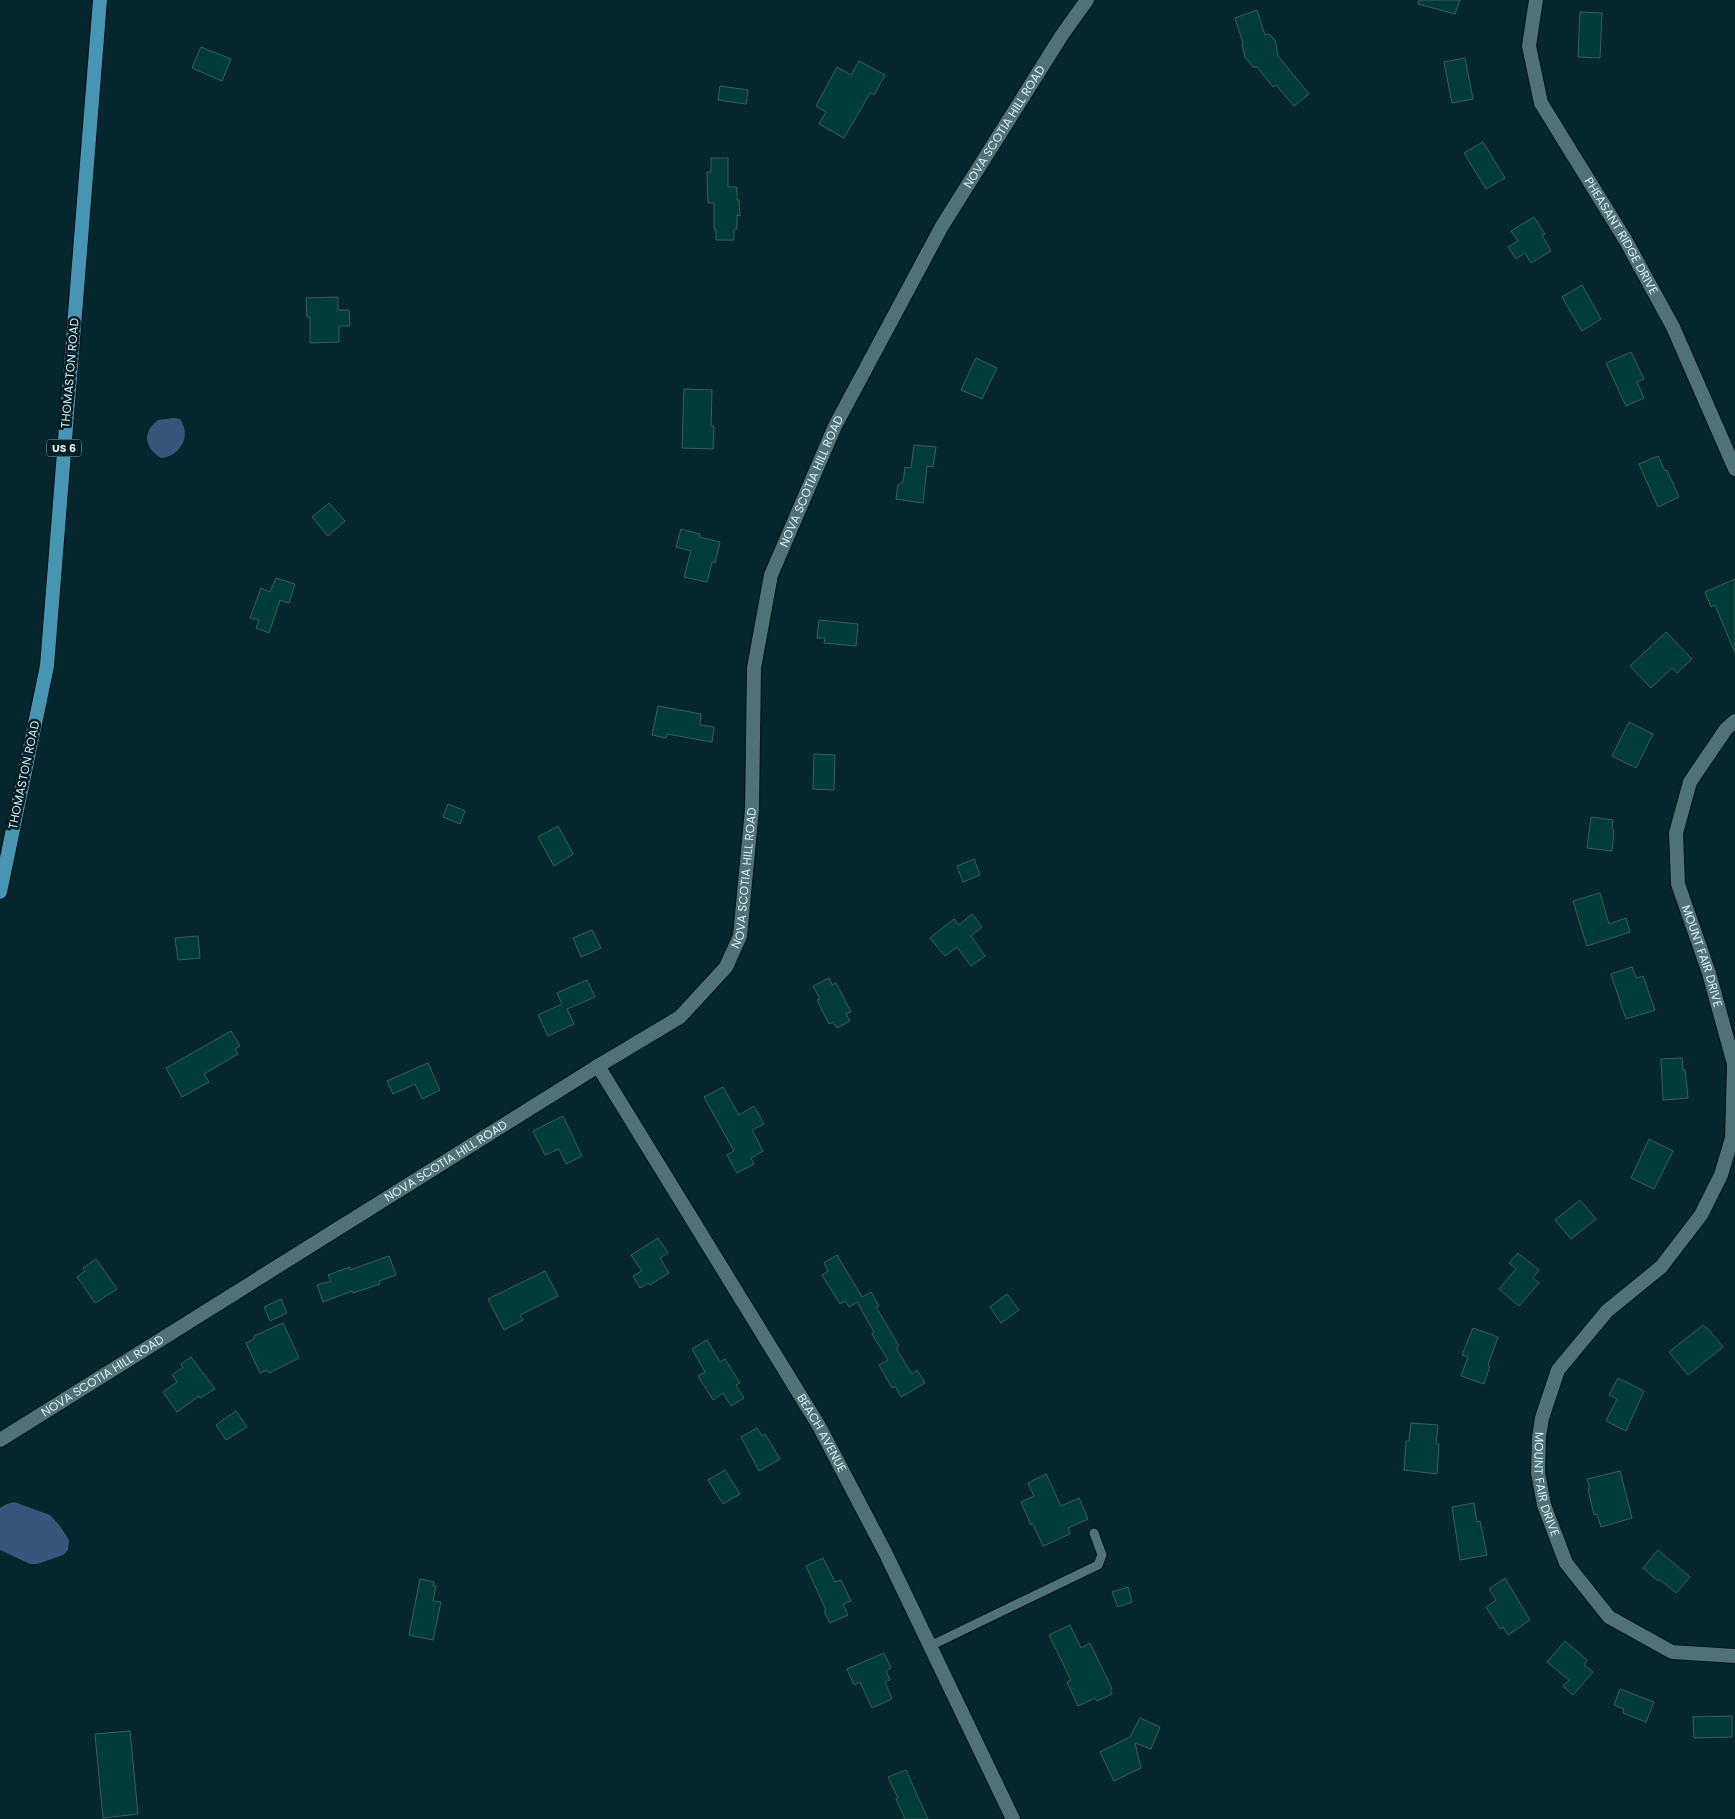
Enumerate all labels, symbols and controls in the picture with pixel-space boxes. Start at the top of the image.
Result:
street label: NOVA SCOTIA HILL ROAD [959,62,1049,191]
street label: PHEASANT RIDGE DRIVE [1581,174,1663,297]
street label: THOMASTON ROAD [56,317,83,429]
street label: NOVA SCOTIA HILL ROAD [775,412,847,550]
road number: US 6 [46,439,82,456]
street label: THOMASTON ROAD [4,719,43,831]
street label: NOVA SCOTIA HILL ROAD [727,807,760,951]
street label: MOUNT FAIR DRIVE [1678,902,1727,1009]
street label: NOVA SCOTIA HILL ROAD [381,1116,510,1206]
street label: NOVA SCOTIA HILL ROAD [38,1331,167,1420]
street label: BEACH AVENUE [793,1390,851,1475]
street label: MOUNT FAIR DRIVE [1530,1432,1564,1539]

